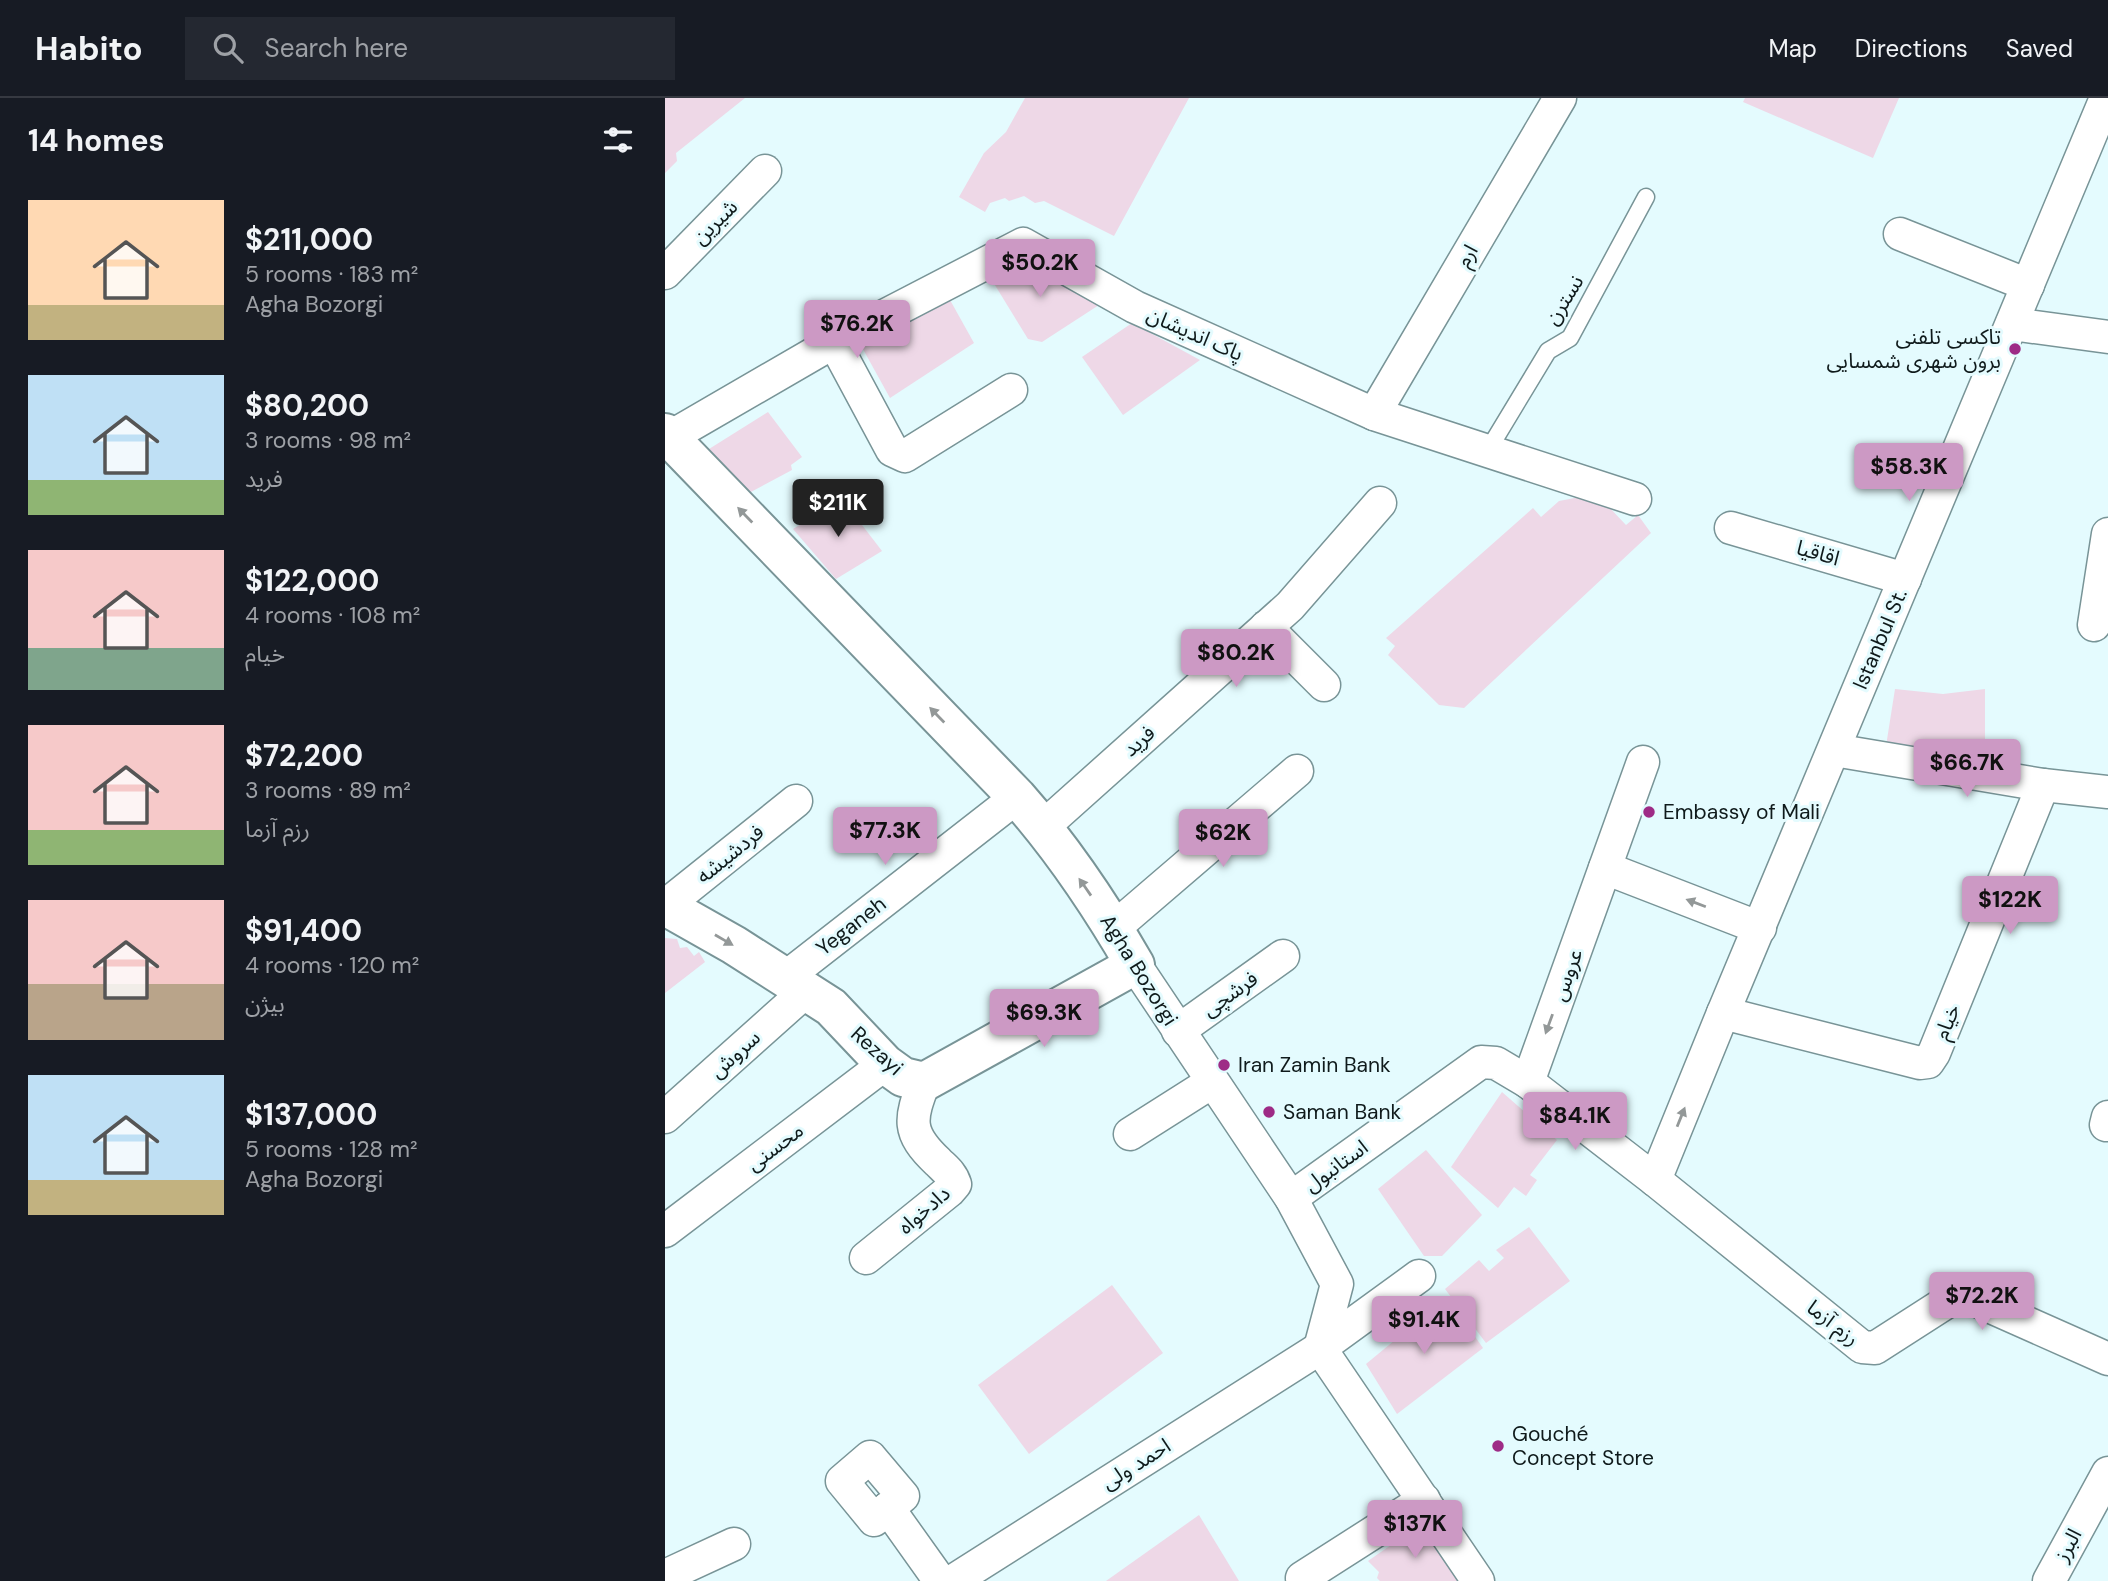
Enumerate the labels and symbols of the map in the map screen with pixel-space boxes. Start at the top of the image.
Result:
street label: شیرین [686,193,744,251]
street label: ارم [1449,239,1486,274]
pin: $50.2K [983,240,1097,299]
street label: نسترن [1538,270,1590,330]
pin: $76.2K [800,300,914,360]
street label: پاک اندیشان [1142,300,1248,368]
place label: تاکسی تلفنی برون شهری شمسایی [1826,323,2001,375]
marker: تاکسی تلفنی برون شهری شمسایی [2007,341,2023,357]
pin: $58.3K [1852,444,1966,503]
pin: $211K [789,480,887,539]
one-way arrow [737,507,754,524]
street label: اقاقیا [1793,534,1843,572]
street label: Istanbul St. [1846,584,1914,694]
pin: $80.2K [1179,630,1293,689]
one-way arrow [929,706,946,723]
street label: فرید [1117,719,1161,763]
pin: $66.7K [1910,740,2024,799]
place label: Embassy of Mali [1663,798,1820,826]
marker: Embassy of Mali [1641,804,1657,820]
pin: $77.3K [828,808,942,867]
pin: $62K [1182,810,1264,869]
street label: فردشیشه [690,818,770,890]
pin: $122K [1961,876,2059,936]
one-way arrow [1078,878,1092,896]
street label: Yeganeh [810,890,892,962]
one-way arrow [1685,898,1706,909]
street label: Agha Bozorgi [1094,909,1184,1031]
one-way arrow [715,934,734,946]
street label: عروس [1545,945,1589,1005]
street label: فرشچی [1196,965,1264,1023]
pin: $69.3K [987,990,1101,1049]
street label: خیام [1927,1000,1969,1045]
one-way arrow [1543,1014,1554,1035]
street label: Rezayi [845,1020,909,1082]
street label: سروش [704,1024,766,1084]
place label: Iran Zamin Bank [1238,1051,1391,1079]
marker: Iran Zamin Bank [1216,1057,1232,1073]
pin: $84.1K [1518,1093,1632,1152]
place label: Saman Bank [1283,1098,1402,1126]
marker: Saman Bank [1261,1104,1277,1120]
one-way arrow [1675,1107,1686,1128]
street label: محسنی [741,1116,809,1178]
street label: استانبول [1298,1133,1374,1199]
street label: دادخواه [892,1179,956,1241]
pin: $72.2K [1925,1272,2039,1332]
street label: رزم آزما [1800,1294,1865,1354]
pin: $91.4K [1367,1296,1481,1356]
place label: Gouché Concept Store [1512,1420,1654,1472]
street label: احمد ولی [1096,1432,1176,1496]
marker: Gouché Concept Store [1490,1438,1506,1454]
pin: $137K [1366,1500,1464,1560]
street label: البرز [2047,1523,2088,1567]

